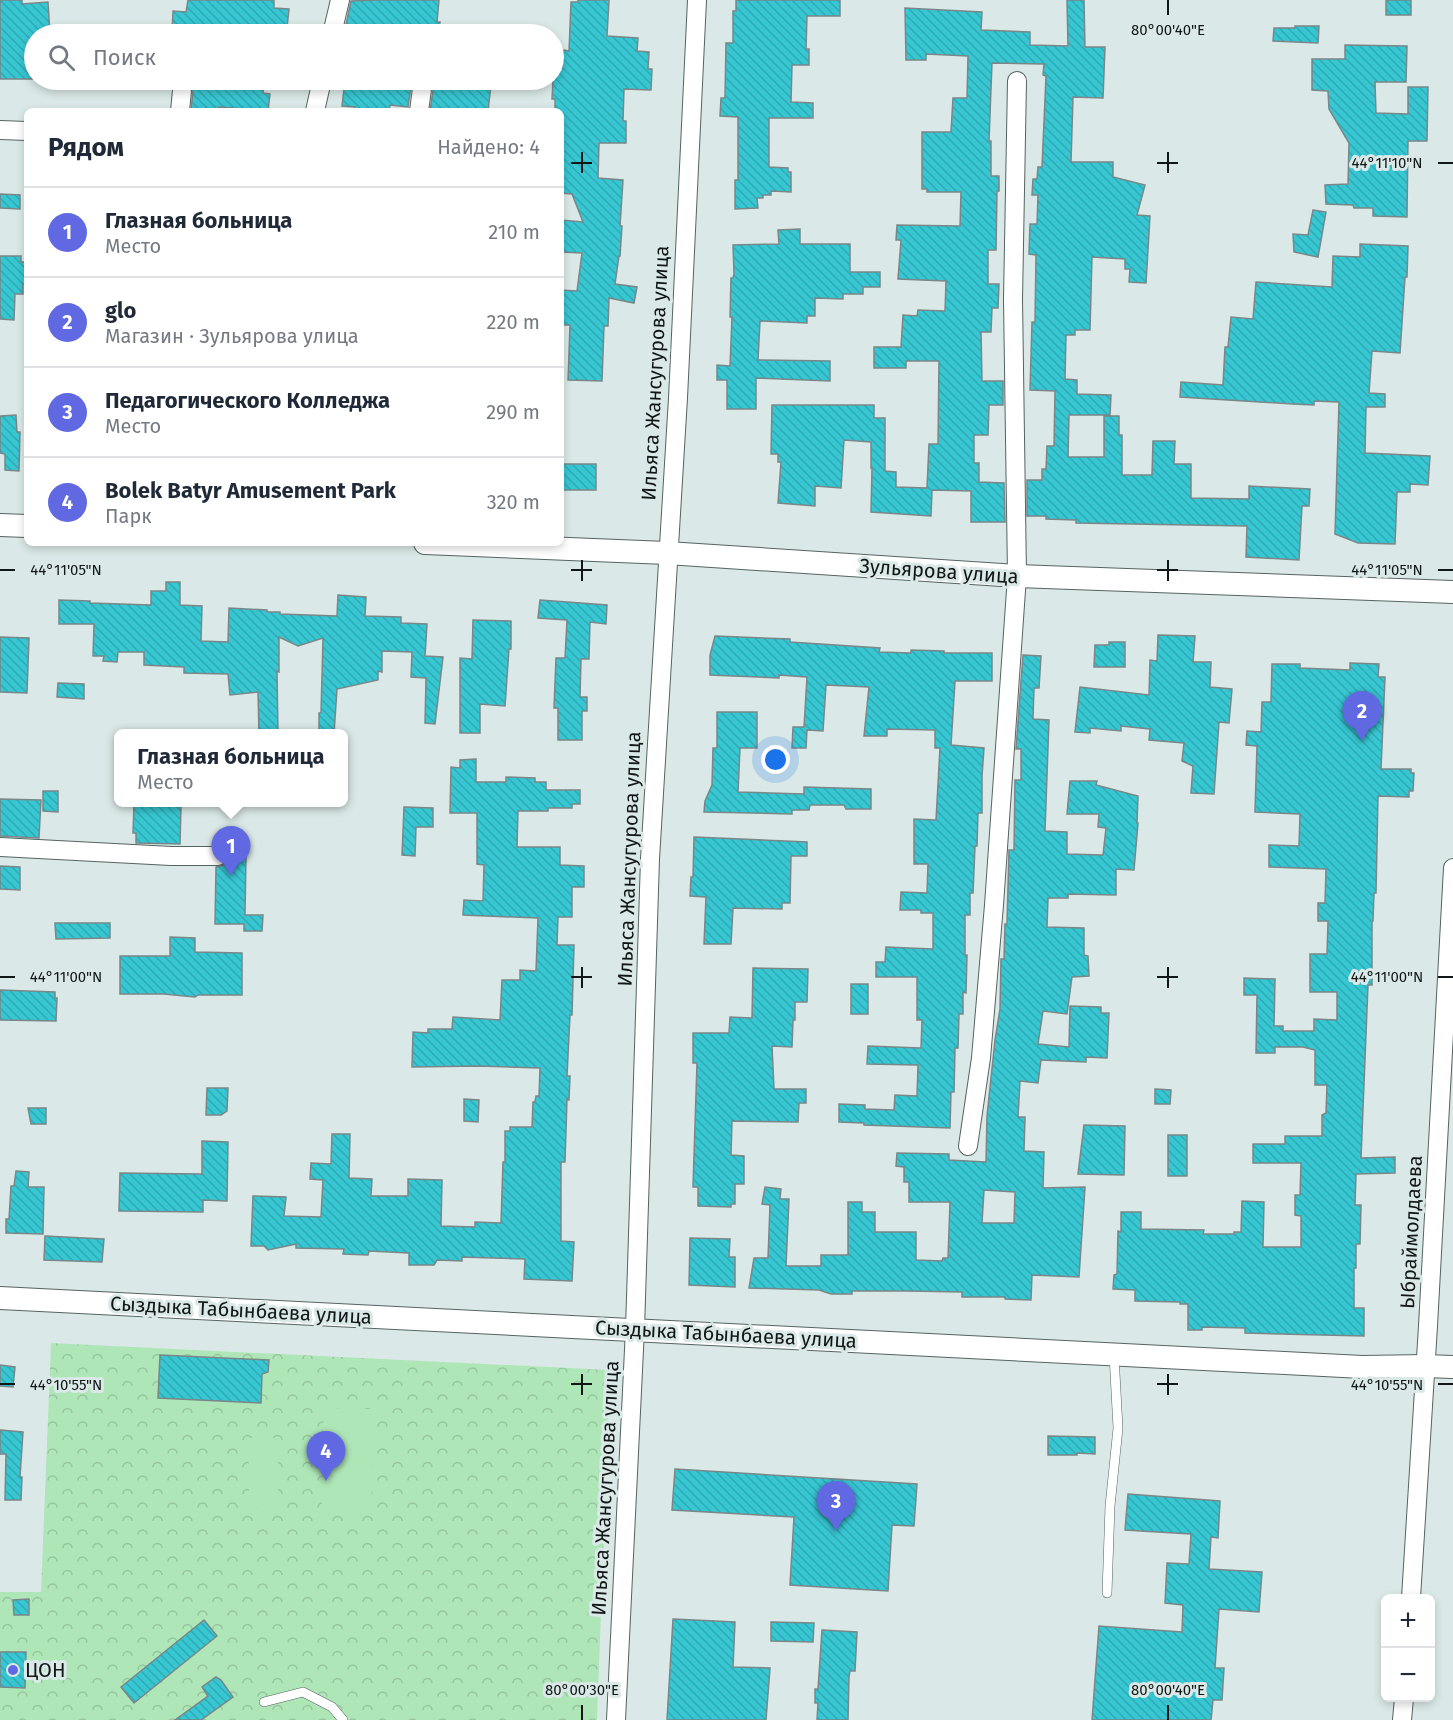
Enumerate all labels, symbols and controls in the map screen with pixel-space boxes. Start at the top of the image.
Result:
text: 80°00'40"E [1131,21,1205,39]
search box [24,24,564,90]
icon: search [45,41,78,74]
text: Поиск [93,44,156,71]
text: Рядом [48,132,124,163]
text: Найдено: 4 [437,135,540,159]
text: 44°11'10"N [1352,154,1422,172]
text: Глазная больница [105,207,292,234]
text: 1 [63,220,72,244]
text: 210 m [488,220,540,244]
text: Место [105,234,161,258]
street label: Ильяса Жансугурова улица [636,245,674,501]
text: glo [105,297,136,324]
text: 2 [62,310,73,334]
text: 220 m [487,310,540,334]
text: Магазин · Зульярова улица [105,324,359,348]
text: Педагогического Колледжа [105,387,390,414]
text: 3 [62,400,73,424]
text: 290 m [486,400,540,424]
text: Место [105,414,161,438]
text: Bolek Batyr Amusement Park [105,477,396,504]
text: 4 [62,490,73,514]
text: 320 m [487,490,540,514]
text: Парк [105,504,152,528]
street label: Зульярова улица [859,553,1019,589]
text: 44°11'05"N [30,561,102,579]
text: 44°11'05"N [1351,561,1423,579]
pin: 2 [1342,692,1382,741]
popup [114,729,348,807]
street label: Ильяса Жансугурова улица [613,731,645,987]
text: Глазная больница [137,743,325,770]
your location [761,745,790,774]
text: Место [137,770,194,794]
pin: 1 [212,826,250,876]
text: 44°11'00"N [30,968,102,986]
text: 44°11'00"N [1351,968,1423,986]
street label: Ыбраймолдаева [1395,1155,1427,1309]
street label: Сыздыка Табынбаева улица [110,1291,372,1329]
street label: Сыздыка Табынбаева улица [595,1315,857,1353]
street label: Ильяса Жансугурова улица [586,1360,624,1616]
text: 44°10'55"N [30,1376,102,1394]
text: 44°10'55"N [1351,1376,1423,1394]
pin: 4 [306,1432,346,1481]
pin: 3 [816,1482,856,1531]
map controls [1381,1594,1435,1702]
button: + [1381,1594,1435,1648]
button: − [1381,1648,1435,1702]
place label: ЦОН [25,1658,65,1682]
marker: ЦОН [6,1663,20,1677]
text: 80°00'30"E [545,1681,619,1699]
text: 80°00'40"E [1131,1681,1205,1699]

